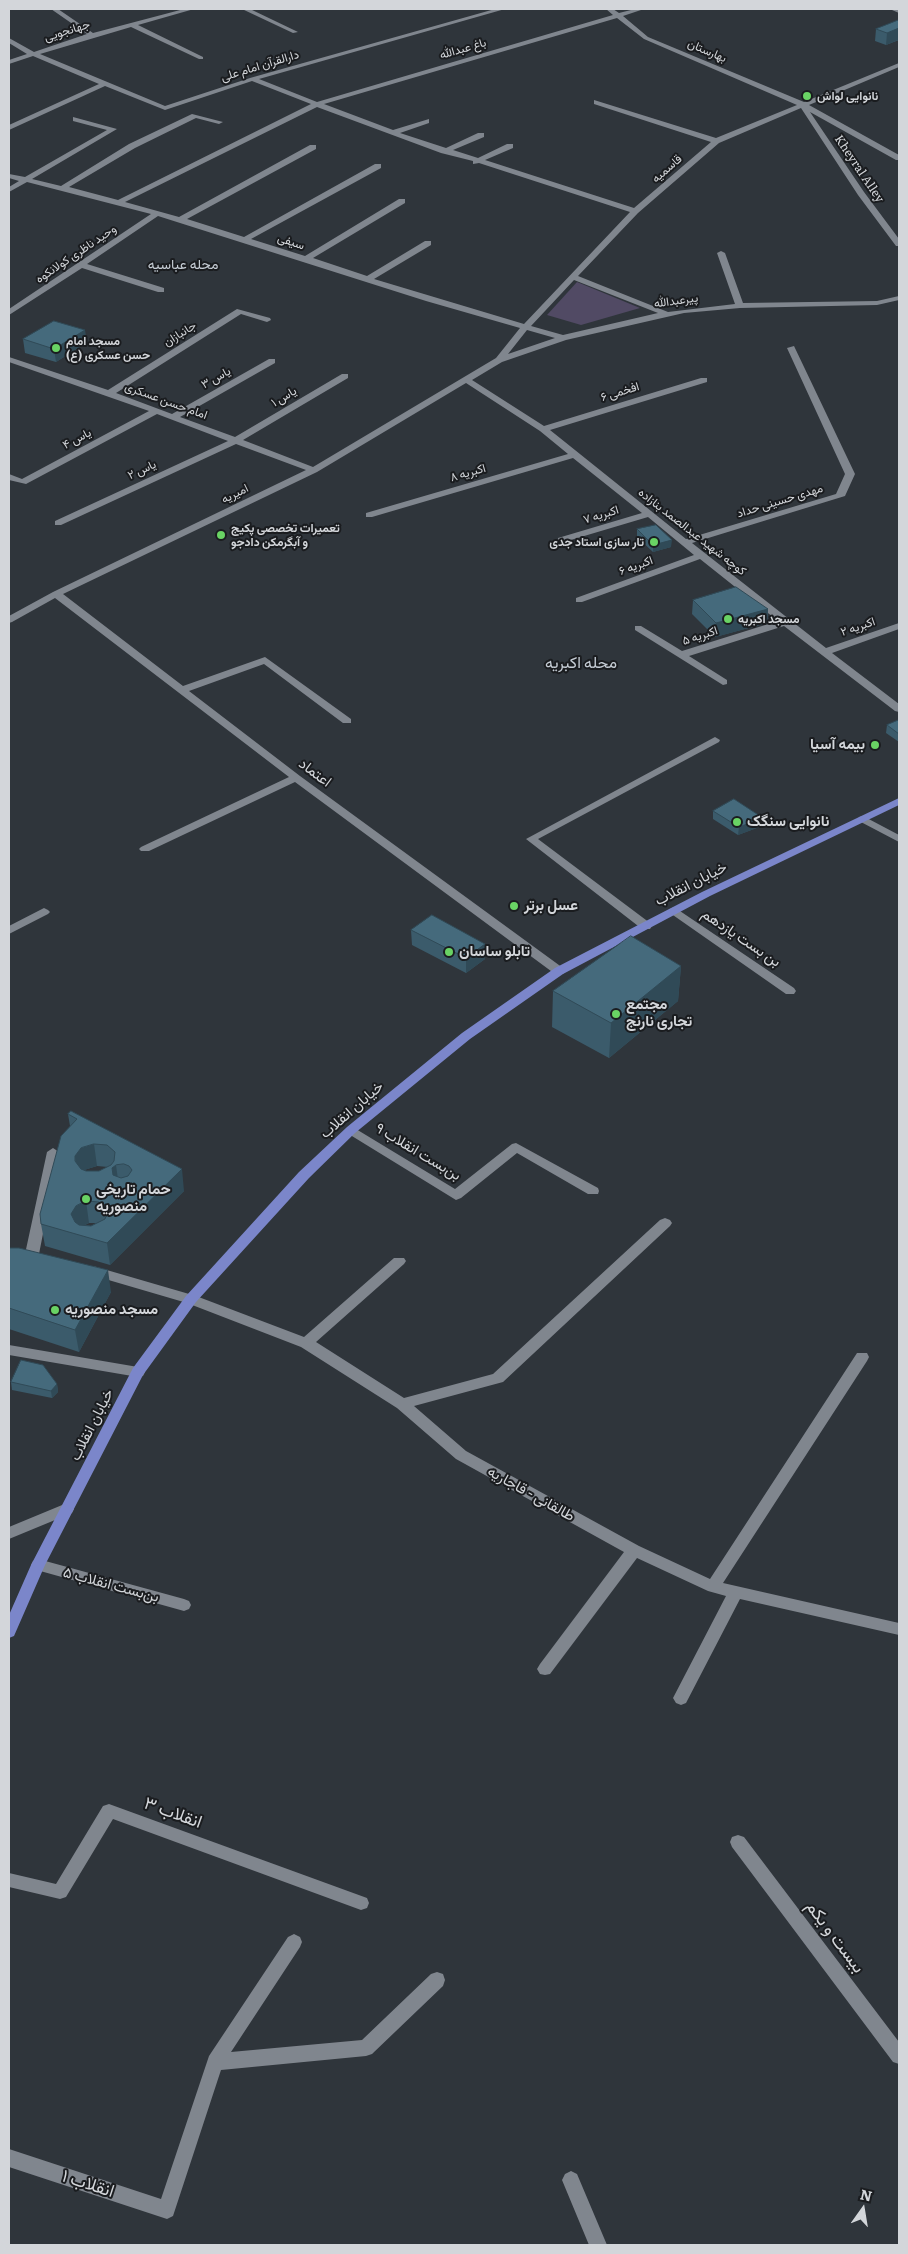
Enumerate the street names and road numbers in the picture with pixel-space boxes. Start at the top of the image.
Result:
street label: جهانجویی [42,17,92,45]
street label: باغ عبدالله [438,35,488,63]
street label: بهارستان [685,36,729,66]
street label: دارالقرآن امام علی [219,47,301,85]
street label: Kheyral Alley [831,133,887,205]
street label: قاسمیه [649,152,685,186]
street label: وحید ناظری کولانکوه [33,222,119,286]
street label: سیفی [276,231,306,253]
street label: پیرعبدالله [653,291,699,311]
street label: جانبازان [161,318,199,350]
street label: یاس ۳ [199,364,233,392]
street label: امام حسن عسکری [123,379,209,423]
street label: افخمی ۶ [599,379,641,405]
street label: یاس ۱ [269,384,299,410]
street label: یاس ۴ [60,426,94,452]
street label: یاس ۲ [125,457,159,483]
street label: اکبریه ۸ [449,461,487,485]
street label: امیریه [219,481,251,507]
street label: مهدی حسینی حداد [735,481,825,521]
street label: کوچه شهید عبدالصمد بنازاده [635,485,749,579]
street label: اکبریه ۷ [582,503,620,527]
street label: اکبریه ۶ [617,553,655,579]
street label: اکبریه ۲ [839,614,877,640]
street label: اکبریه ۵ [680,624,720,648]
street label: اعتماد [295,755,335,791]
street label: خیابان انقلاب [652,858,730,910]
street label: بن بست یازدهم [698,905,784,971]
street label: خیابان انقلاب [317,1078,387,1142]
street label: بن‌بست انقلاب ۹ [372,1119,464,1185]
street label: خیابان انقلاب [66,1386,118,1464]
street label: طالقانی - قاجاریه [484,1463,578,1525]
street label: بن‌بست انقلاب ۵ [61,1564,161,1606]
street label: انقلاب ۳ [141,1793,205,1833]
street label: بیست و یکم [801,1896,869,1978]
street label: انقلاب ۱ [59,2165,117,2203]

